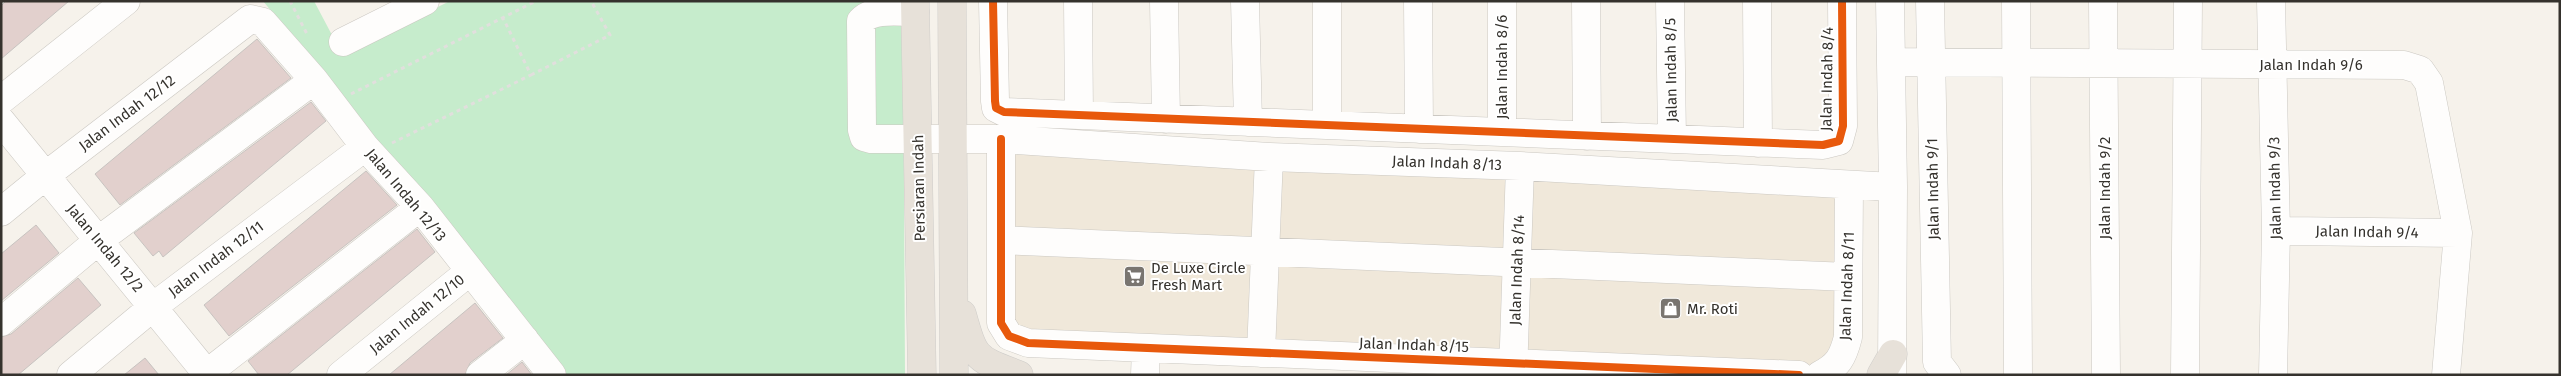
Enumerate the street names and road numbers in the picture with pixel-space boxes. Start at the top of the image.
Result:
street label: Jalan Indah 8/6 [1493,15,1511,119]
street label: Jalan Indah 8/5 [1661,18,1681,122]
street label: Jalan Indah 8/4 [1817,27,1837,131]
street label: Jalan Indah 9/6 [2259,56,2363,74]
street label: Jalan Indah 12/12 [75,71,179,155]
street label: Persiaran Indah [909,134,929,242]
street label: Jalan Indah 9/3 [2265,136,2285,240]
street label: Jalan Indah 9/2 [2096,137,2114,239]
street label: Jalan Indah 9/1 [1923,138,1943,240]
street label: Jalan Indah 12/13 [362,145,450,245]
street label: Jalan Indah 8/13 [1392,152,1502,174]
street label: Jalan Indah 12/2 [63,200,147,296]
street label: Jalan Indah 8/14 [1506,214,1528,326]
street label: Jalan Indah 12/11 [165,217,267,301]
street label: Jalan Indah 9/4 [2315,222,2419,242]
street label: Jalan Indah 8/11 [1836,231,1858,341]
street label: Jalan Indah 12/10 [366,270,468,358]
street label: Jalan Indah 8/15 [1359,334,1469,356]

